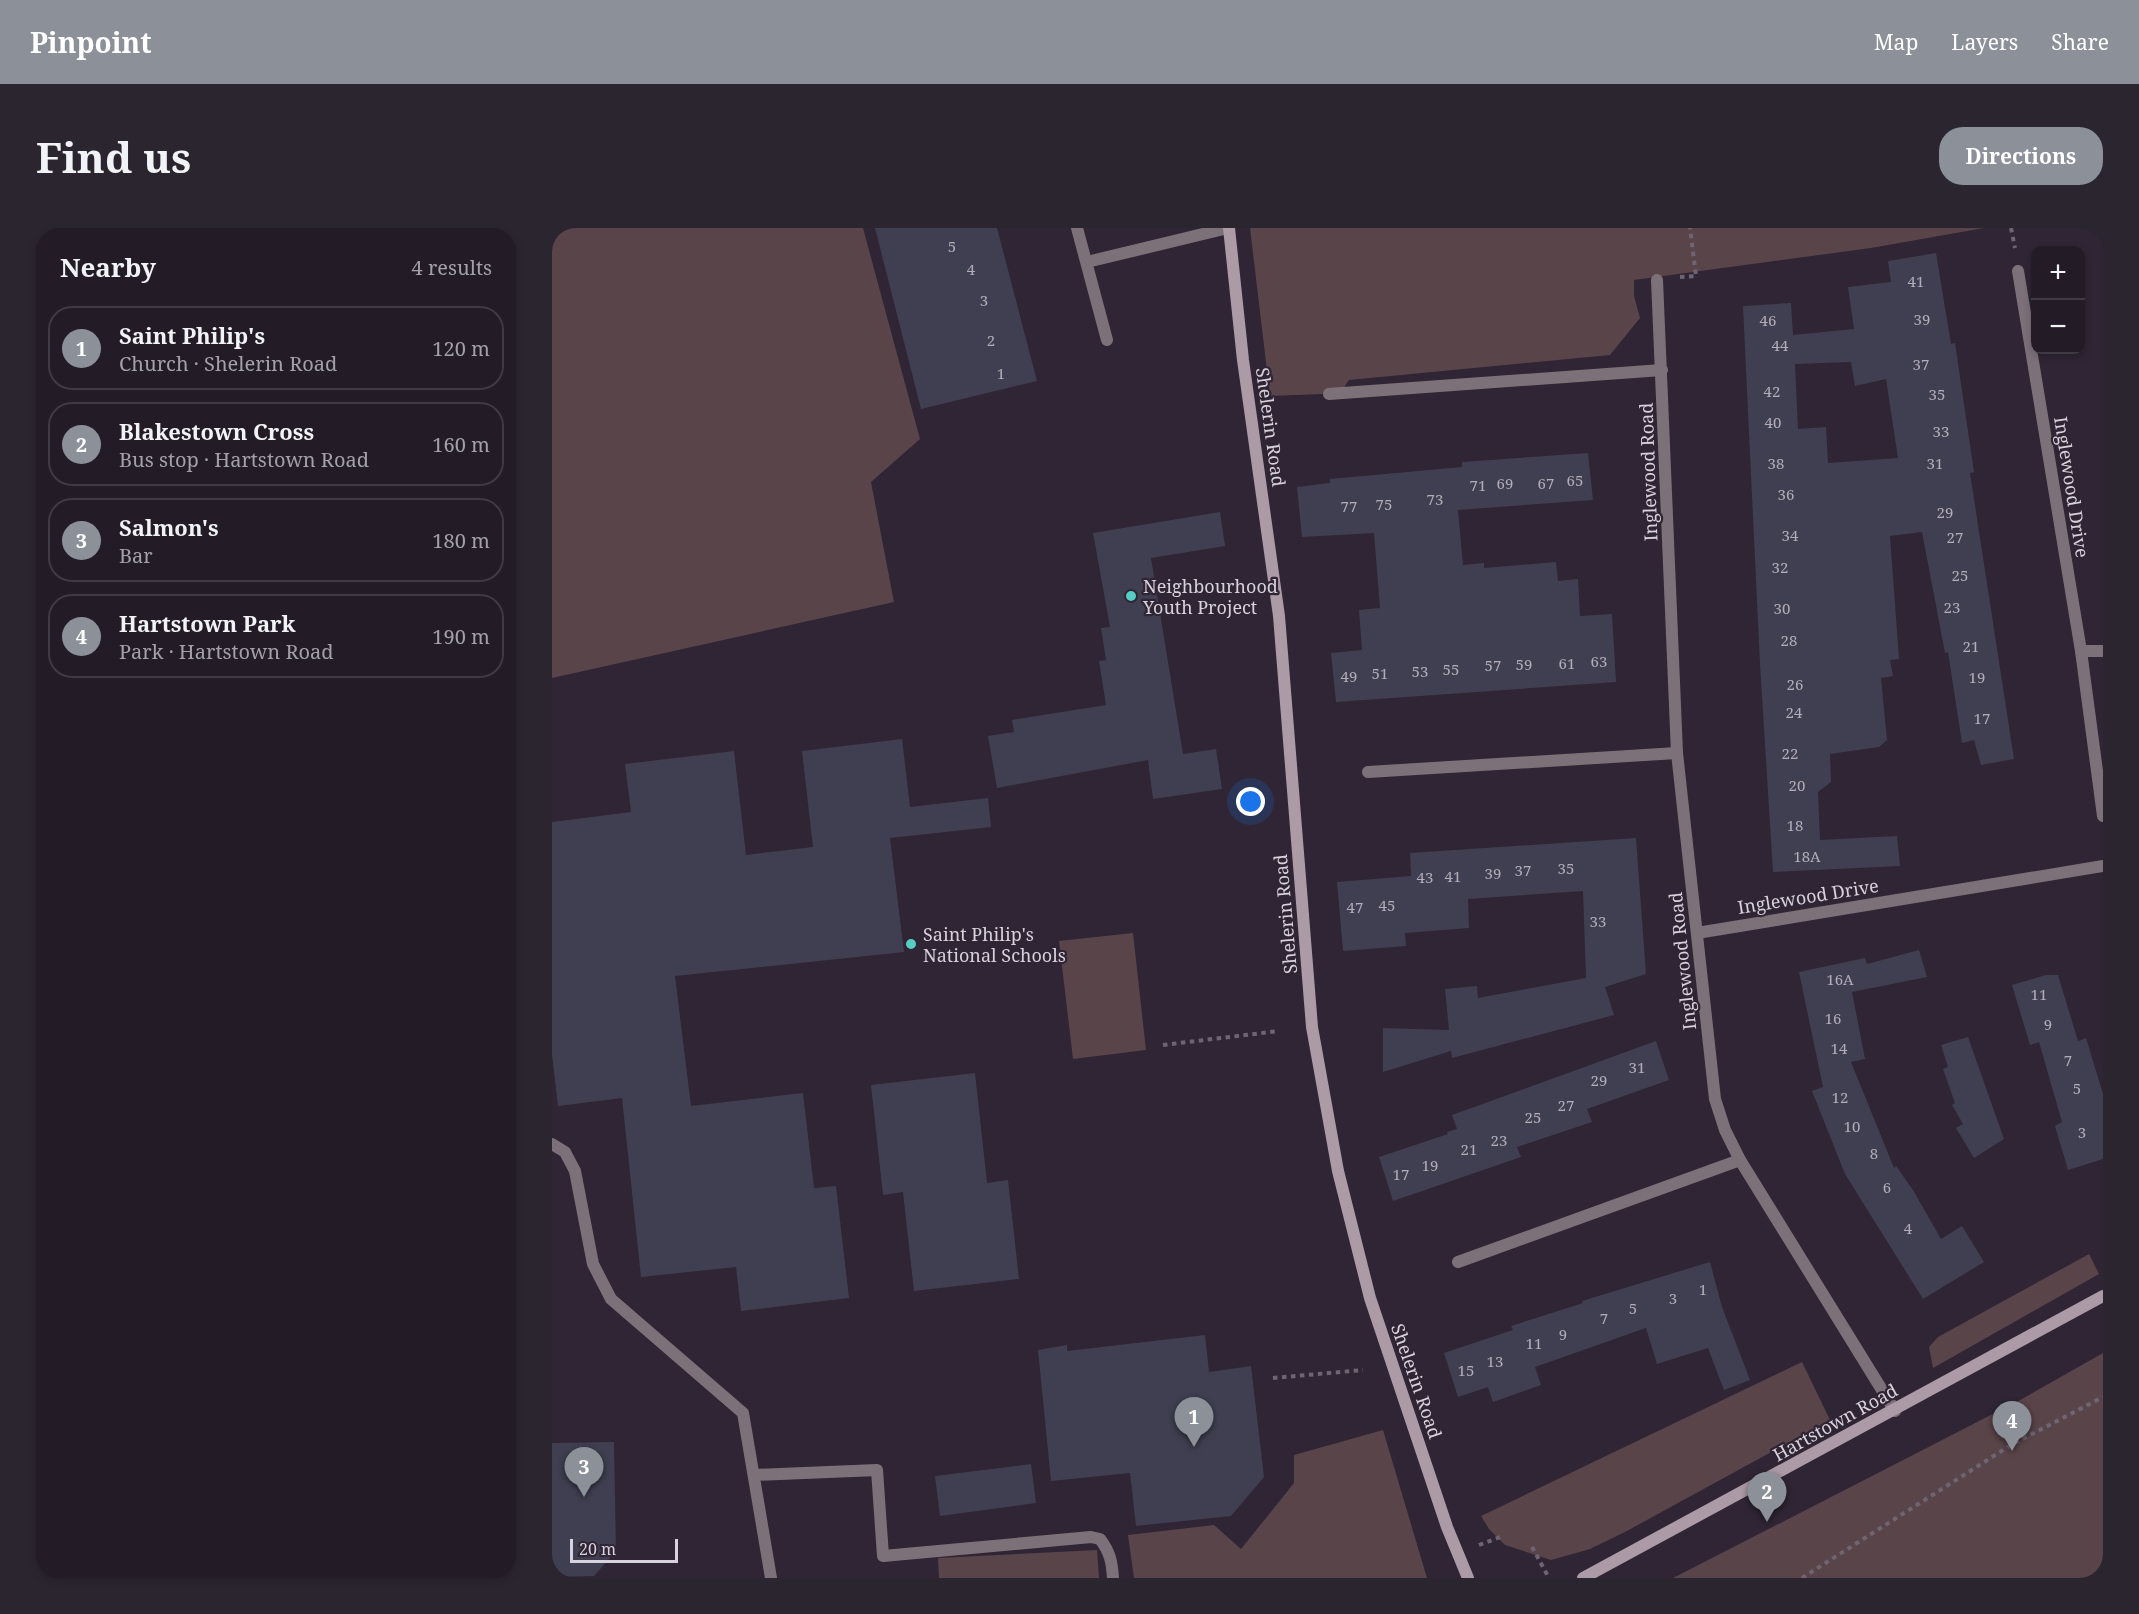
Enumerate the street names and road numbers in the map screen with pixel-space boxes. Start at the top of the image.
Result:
street label: Shelerin Road [1251,366,1291,488]
street label: Inglewood Road [1634,402,1662,542]
street label: Inglewood Drive [2049,415,2095,559]
street label: Shelerin Road [1268,853,1302,975]
street label: Inglewood Drive [1736,873,1880,919]
street label: Inglewood Road [1663,891,1701,1031]
street label: Shelerin Road [1386,1320,1448,1442]
street label: Hartstown Road [1768,1378,1902,1466]

